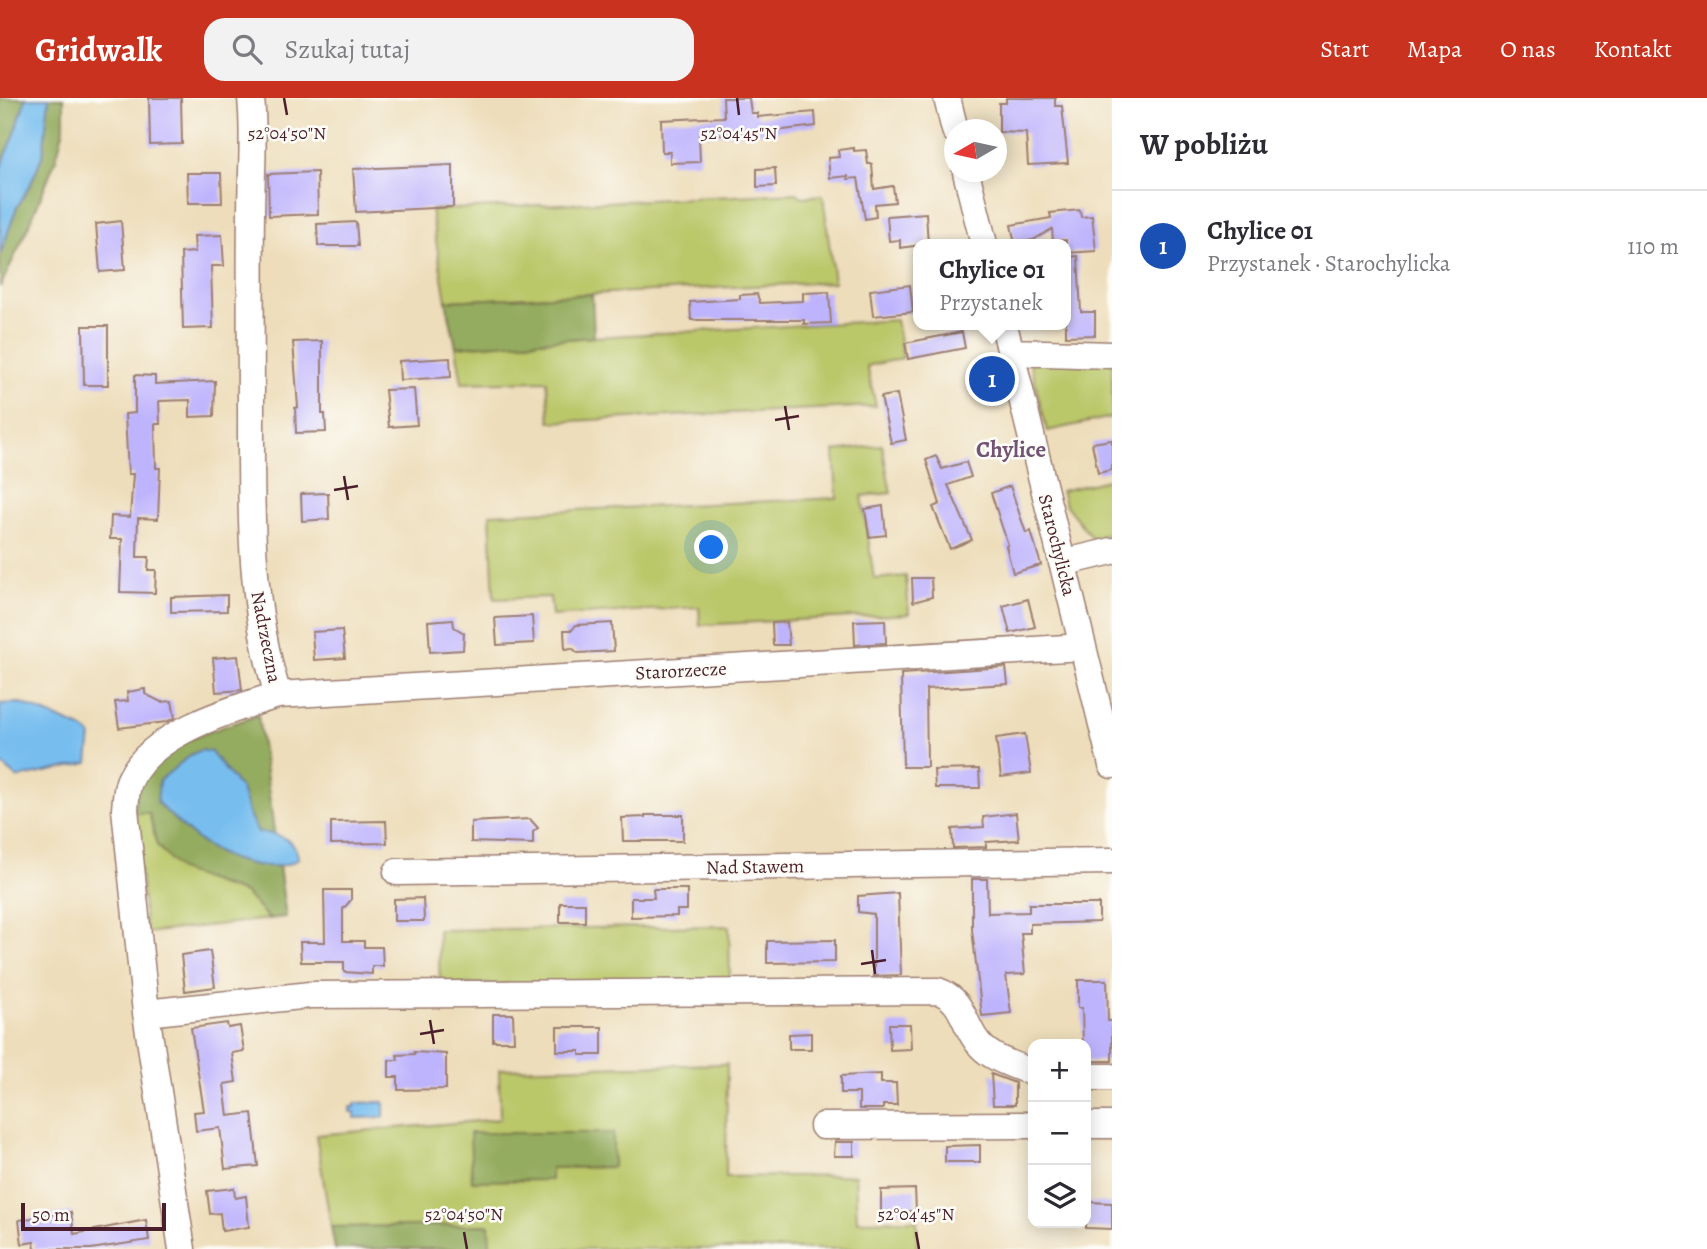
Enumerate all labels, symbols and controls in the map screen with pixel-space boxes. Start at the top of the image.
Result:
search box [204,18,694,81]
text: Gridwalk [35,27,162,72]
icon: search [228,30,266,68]
text: Szukaj tutaj [284,32,410,67]
text: Start [1320,33,1369,65]
text: Mapa [1407,33,1462,65]
text: O nas [1500,33,1556,65]
text: Kontakt [1594,33,1672,65]
north arrow [944,119,1007,182]
text: 52°04'50"N [248,121,326,145]
text: 52°04'45"N [701,121,777,145]
text: W pobliżu [1140,124,1268,164]
text: Chylice 01 [1207,213,1313,248]
text: 1 [1159,231,1167,262]
text: 110 m [1627,231,1679,262]
popup [913,239,1071,330]
text: Przystanek · Starochylicka [1207,248,1451,279]
text: Chylice 01 [939,252,1045,287]
text: Przystanek [939,287,1043,318]
pin: 1 [969,353,1015,405]
district label: Chylice [976,434,1046,465]
street label: Starochylicka [1032,491,1082,599]
your location [694,530,728,564]
street label: Nadrzeczna [244,589,288,685]
street label: Starorzecze [635,656,727,686]
street label: Nad Stawem [706,853,805,881]
map controls [1028,1039,1091,1228]
button: + [1028,1039,1091,1102]
button: − [1028,1102,1091,1165]
button: layers [1028,1165,1091,1228]
scale bar [21,1200,166,1232]
text: 50 m [32,1202,70,1228]
text: 52°04'50"N [425,1202,503,1226]
text: 52°04'45"N [878,1202,954,1226]

